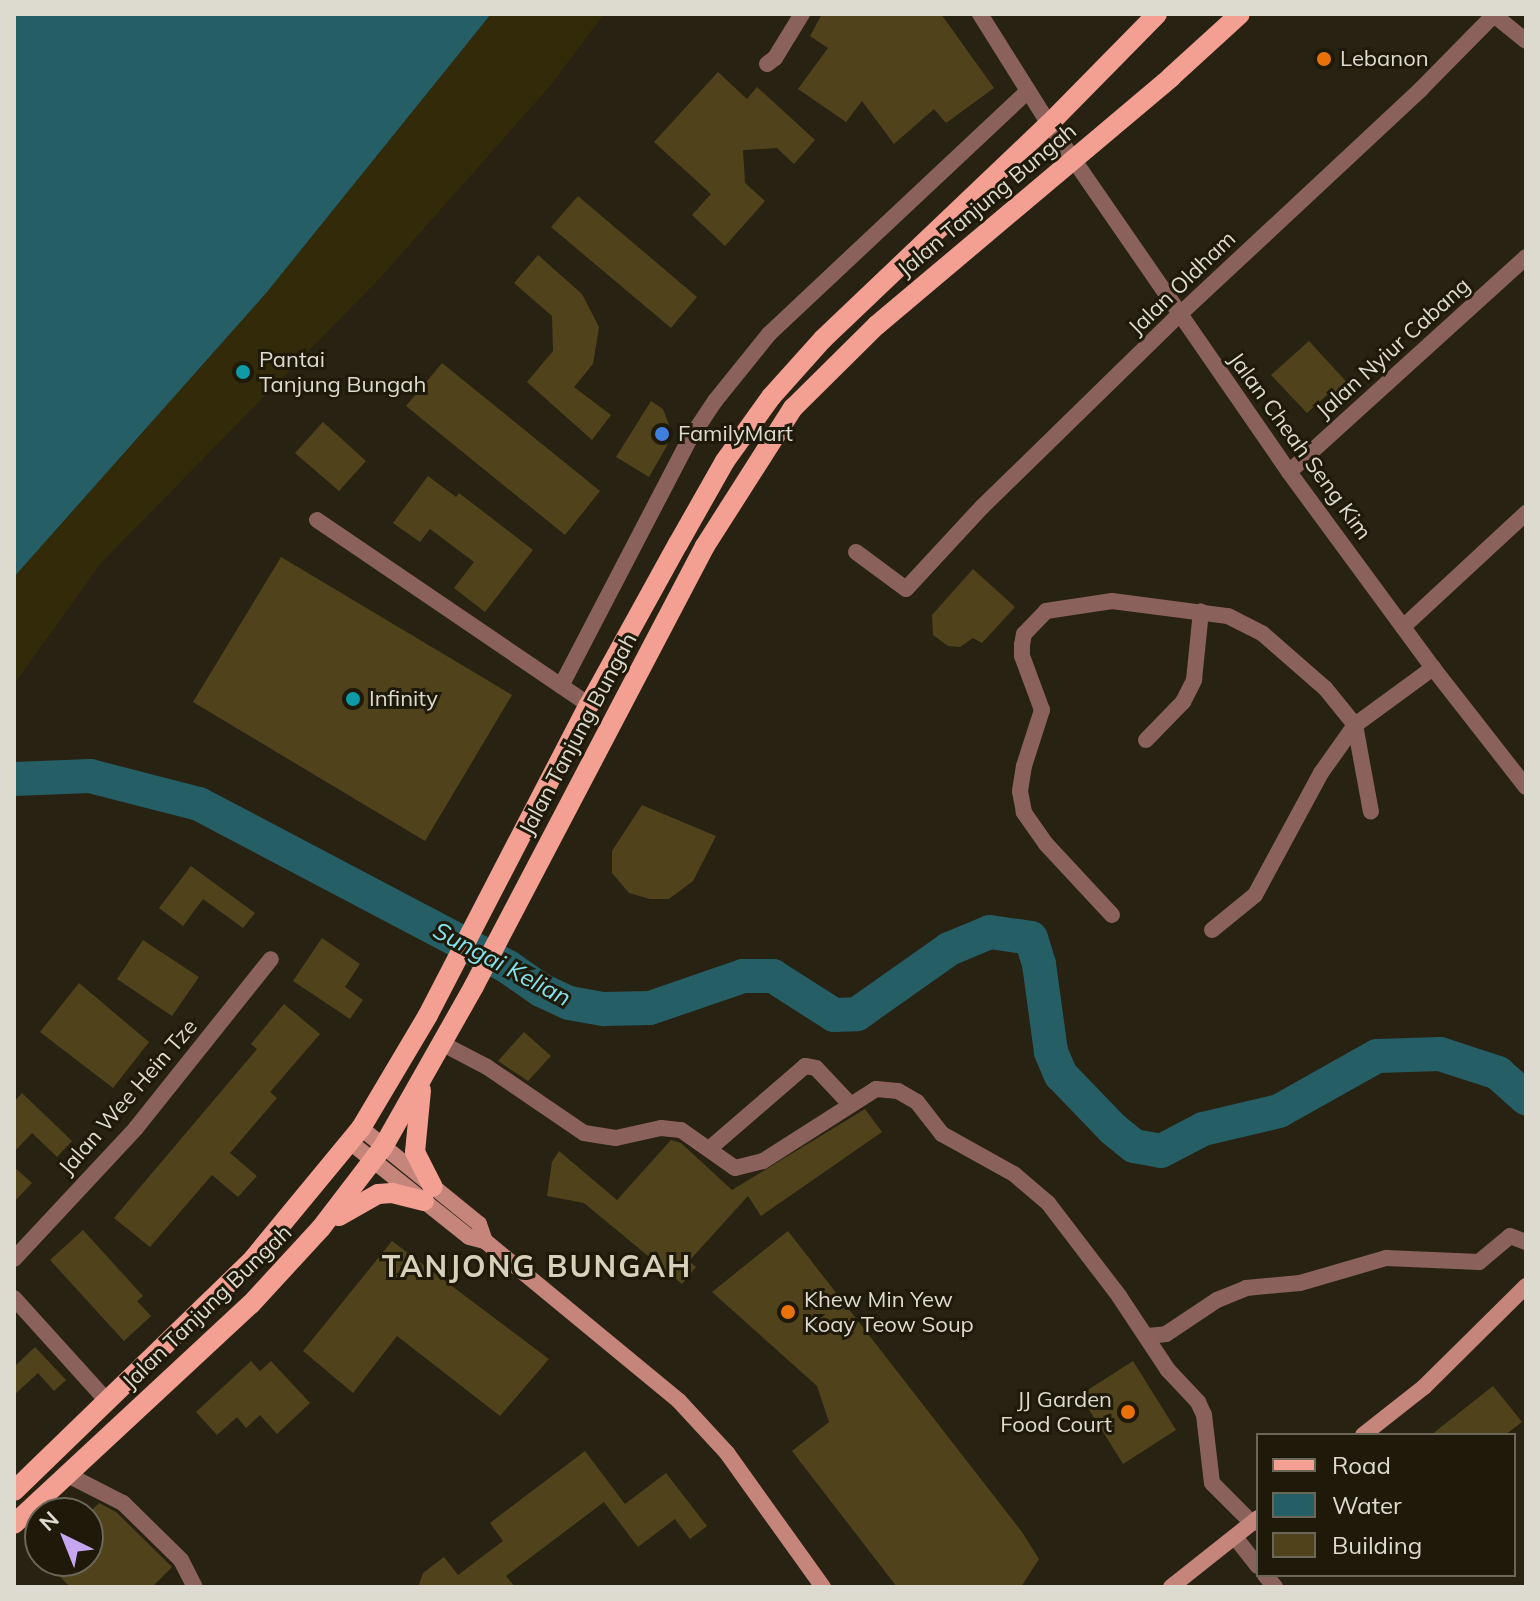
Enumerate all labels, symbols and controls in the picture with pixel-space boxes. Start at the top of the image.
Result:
place label: Lebanon [1340,46,1429,72]
marker: Lebanon [1315,50,1333,68]
street label: Jalan Tanjung Bungah [892,118,1082,282]
street label: Jalan Oldham [1123,225,1241,341]
street label: Jalan Nyiur Cabang [1311,272,1475,424]
place label: Pantai Tanjung Bungah [259,346,426,398]
street label: Jalan Cheah Seng Kim [1223,347,1377,545]
marker: Pantai Tanjung Bungah [234,363,252,381]
place label: FamilyMart [678,421,793,447]
marker: FamilyMart [653,425,671,443]
street label: Jalan Tanjung Bungah [514,628,642,840]
place label: Infinity [369,686,438,712]
marker: Infinity [344,690,362,708]
water label: Sungai Kelian [428,916,576,1012]
street label: Jalan Wee Hein Tze [53,1014,203,1180]
street label: Jalan Tanjung Bungah [117,1219,297,1395]
district label: TANJONG BUNGAH [382,1248,692,1284]
place label: Khew Min Yew Koay Teow Soup [804,1286,974,1338]
marker: Khew Min Yew Koay Teow Soup [779,1303,797,1321]
place label: JJ Garden Food Court [1000,1386,1112,1438]
marker: JJ Garden Food Court [1119,1403,1137,1421]
legend [1256,1433,1516,1577]
text: Road [1332,1450,1391,1480]
text: Water [1332,1490,1402,1520]
north arrow [24,1497,104,1577]
text: N [33,1505,65,1537]
text: Building [1332,1530,1422,1560]

